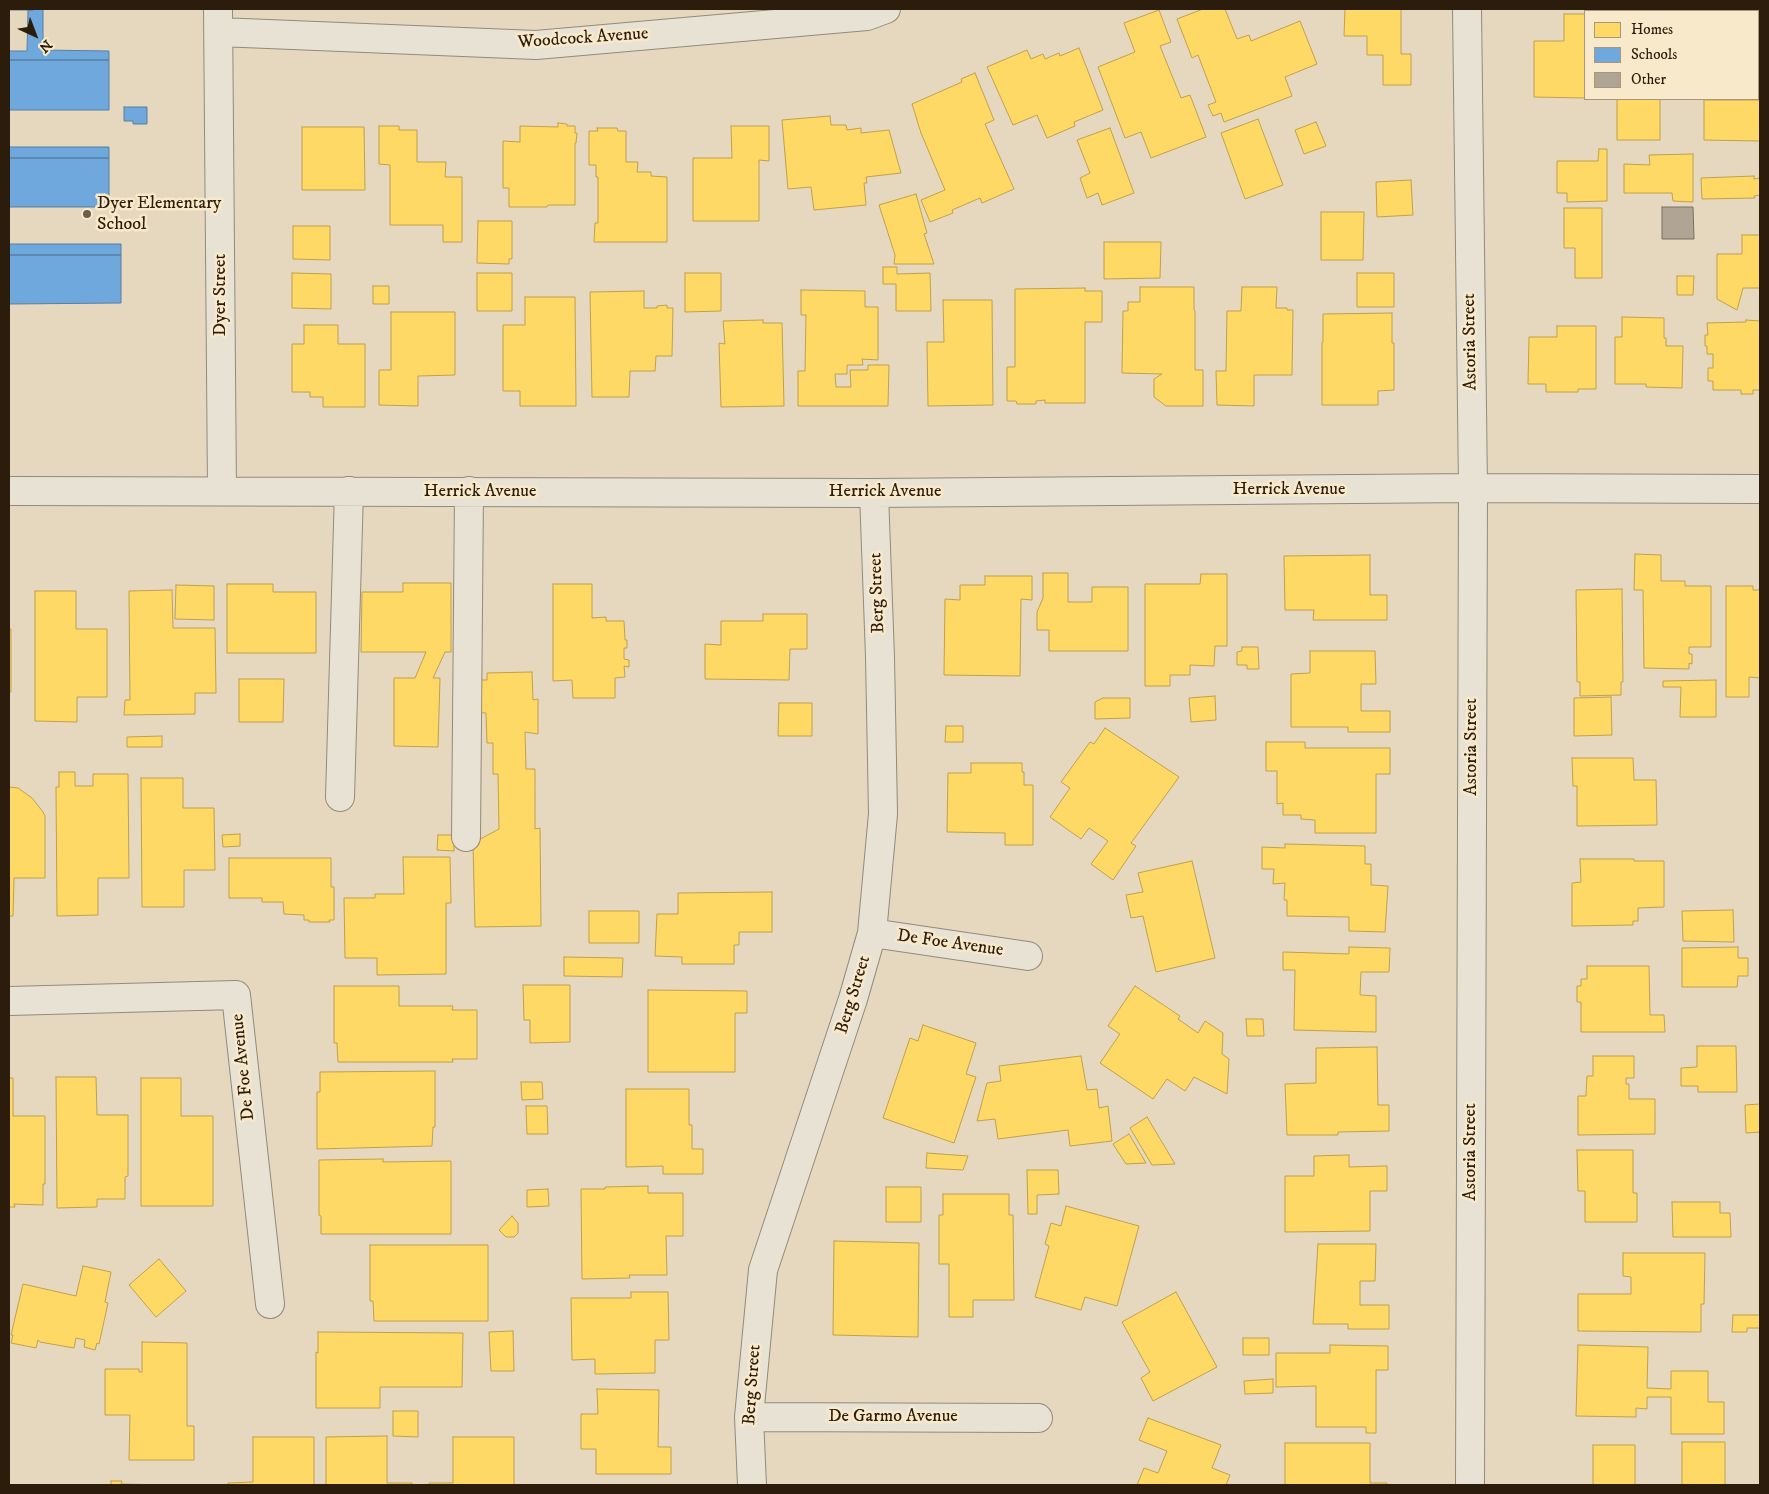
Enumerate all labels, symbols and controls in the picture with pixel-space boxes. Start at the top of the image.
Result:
north arrow [10,10,60,60]
legend [1584,10,1759,100]
text: Homes [1631,20,1673,39]
street label: Woodcock Avenue [517,24,649,54]
text: N [35,35,56,56]
text: Schools [1631,45,1677,64]
text: Other [1631,70,1666,89]
place label: Dyer Elementary School [97,193,221,235]
marker: Dyer Elementary School [81,208,93,220]
street label: Dyer Street [210,254,232,336]
street label: Astoria Street [1459,293,1483,391]
street label: Herrick Avenue [1233,479,1345,501]
street label: Herrick Avenue [424,481,536,503]
street label: Herrick Avenue [829,481,941,503]
street label: Berg Street [866,552,890,634]
street label: Astoria Street [1461,698,1483,796]
street label: De Foe Avenue [895,926,1005,962]
street label: Berg Street [832,953,876,1037]
street label: De Foe Avenue [228,1013,260,1121]
street label: Astoria Street [1460,1103,1482,1201]
street label: Berg Street [739,1344,767,1426]
street label: De Garmo Avenue [828,1406,958,1428]

